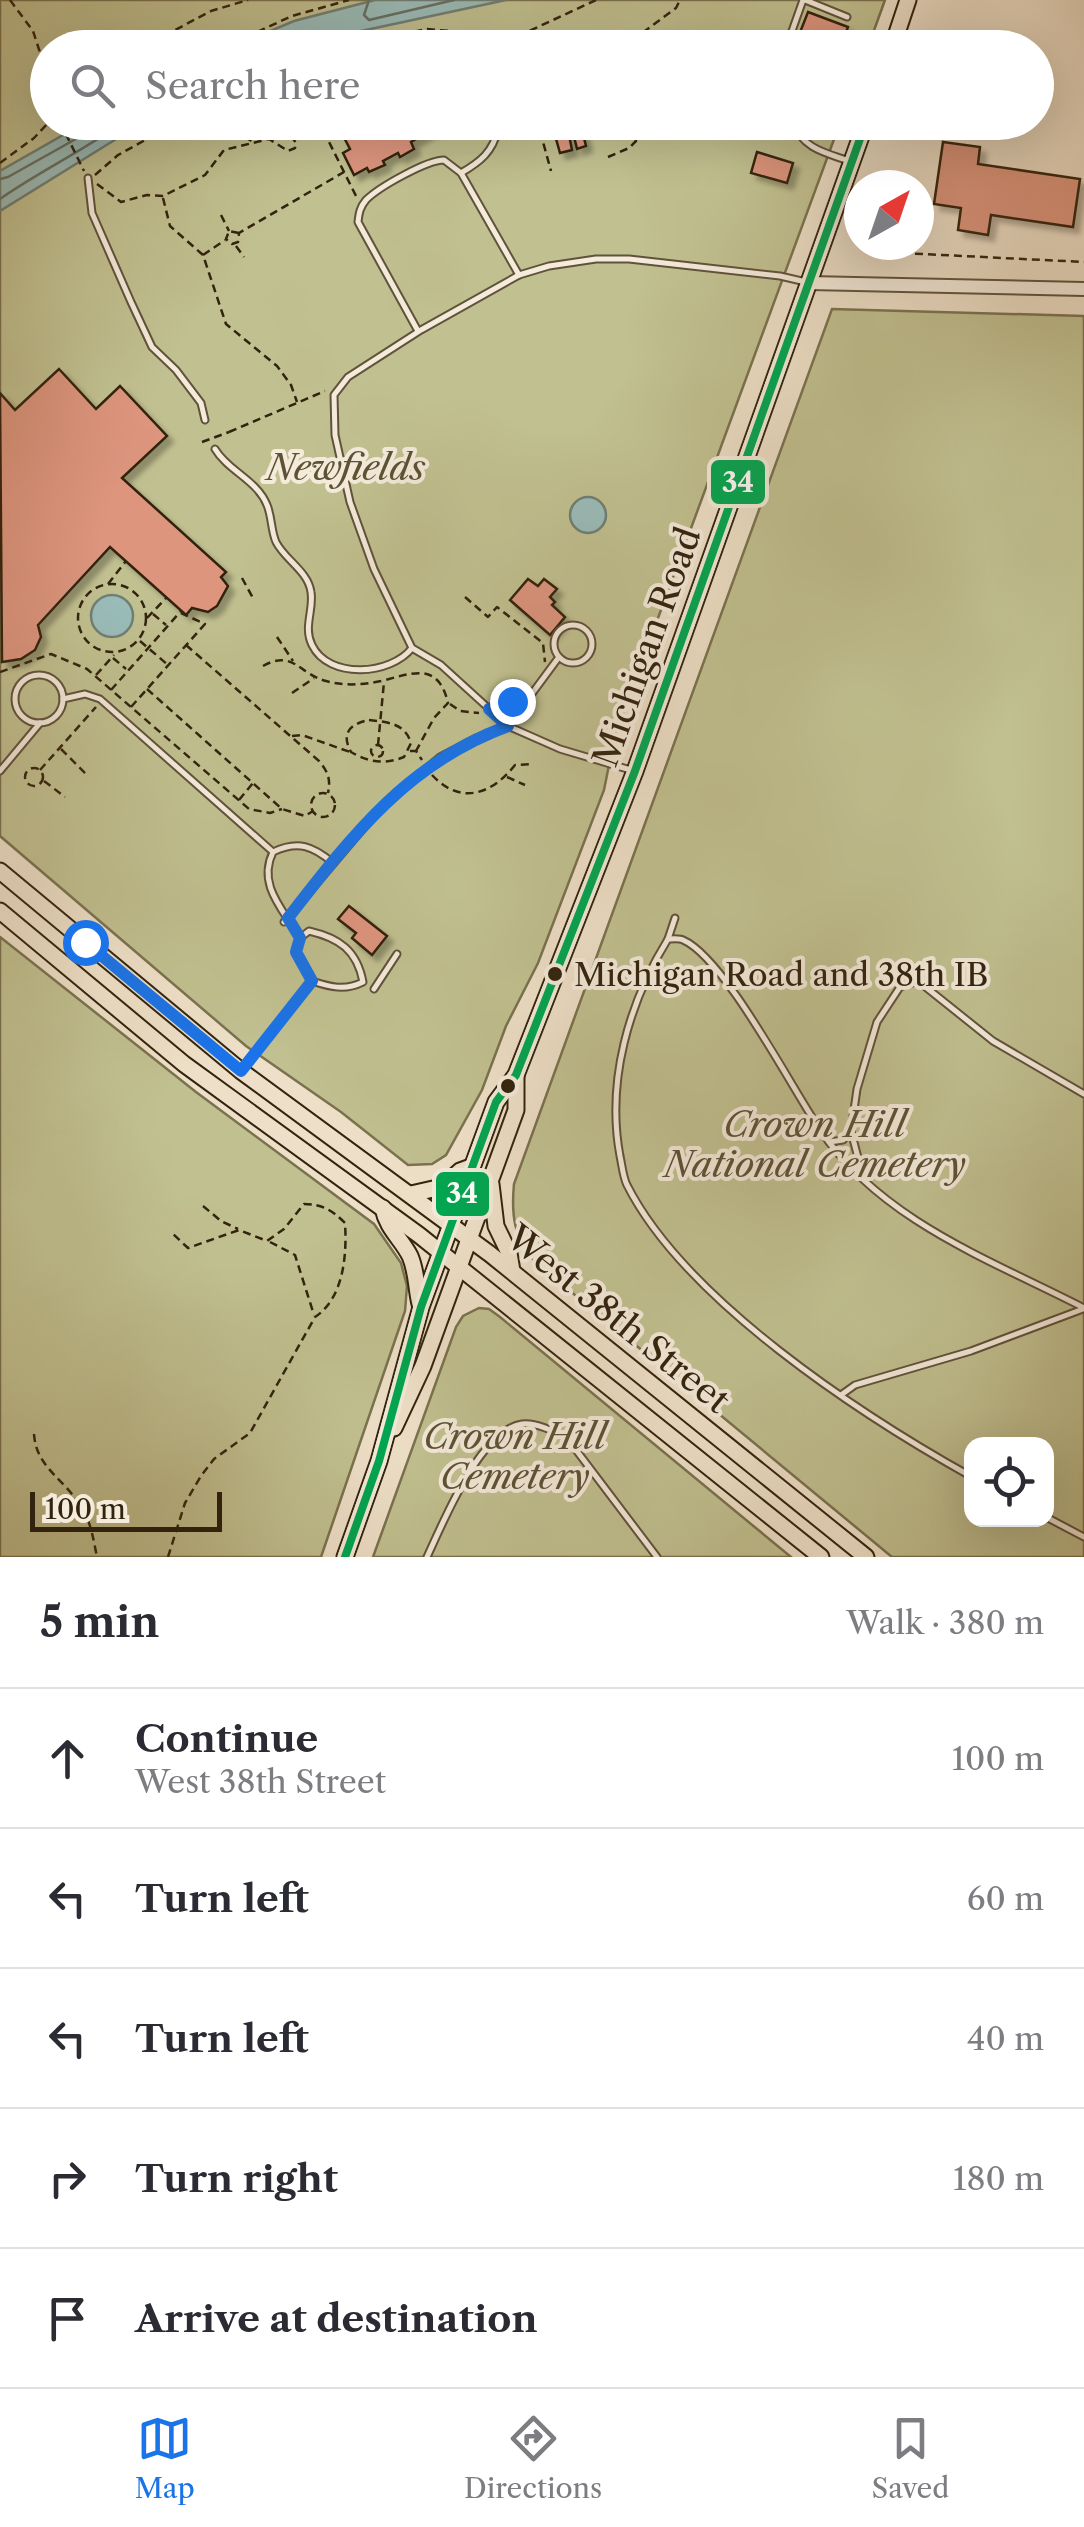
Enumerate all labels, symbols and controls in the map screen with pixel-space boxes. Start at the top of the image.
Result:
search box [30,30,1054,140]
icon: search [65,58,120,113]
text: Search here [145,62,360,109]
north arrow [844,170,934,260]
park label: Newfields [264,446,426,489]
line badge: 34 [709,458,767,506]
text: 34 [722,465,754,499]
street label: Michigan Road [583,521,710,772]
route end [490,679,536,725]
route start [63,920,109,966]
place label: Michigan Road and 38th IB [574,955,988,994]
marker: Michigan Road and 38th IB [545,964,565,984]
unlabelled marker [498,1076,518,1096]
park label: Crown Hill National Cemetery [661,1103,966,1186]
line badge: 34 [434,1170,491,1218]
text: 34 [446,1176,478,1210]
street label: West 38th Street [497,1215,739,1422]
park label: Crown Hill Cemetery [423,1415,610,1498]
map controls [964,1437,1054,1527]
button: locate [964,1437,1054,1527]
scale bar [30,1487,222,1532]
text: 100 m [45,1492,126,1526]
text: 5 min [40,1596,159,1648]
text: Walk · 380 m [846,1603,1044,1642]
text: Continue [135,1715,318,1762]
icon: ahead [40,1731,95,1786]
text: 100 m [952,1739,1044,1778]
text: West 38th Street [135,1762,386,1801]
icon: left [40,1871,95,1926]
text: Turn left [135,1875,309,1922]
text: 60 m [967,1879,1044,1918]
icon: left [40,2011,95,2066]
text: Turn left [135,2015,309,2062]
text: 40 m [967,2019,1044,2058]
icon: right [40,2151,95,2206]
text: Turn right [135,2155,338,2202]
text: 180 m [953,2159,1044,2198]
icon: arrive [40,2291,95,2346]
text: Arrive at destination [135,2295,538,2342]
tab: Map [135,2411,195,2505]
tab: Directions [464,2411,602,2505]
tab: Saved [872,2411,949,2505]

